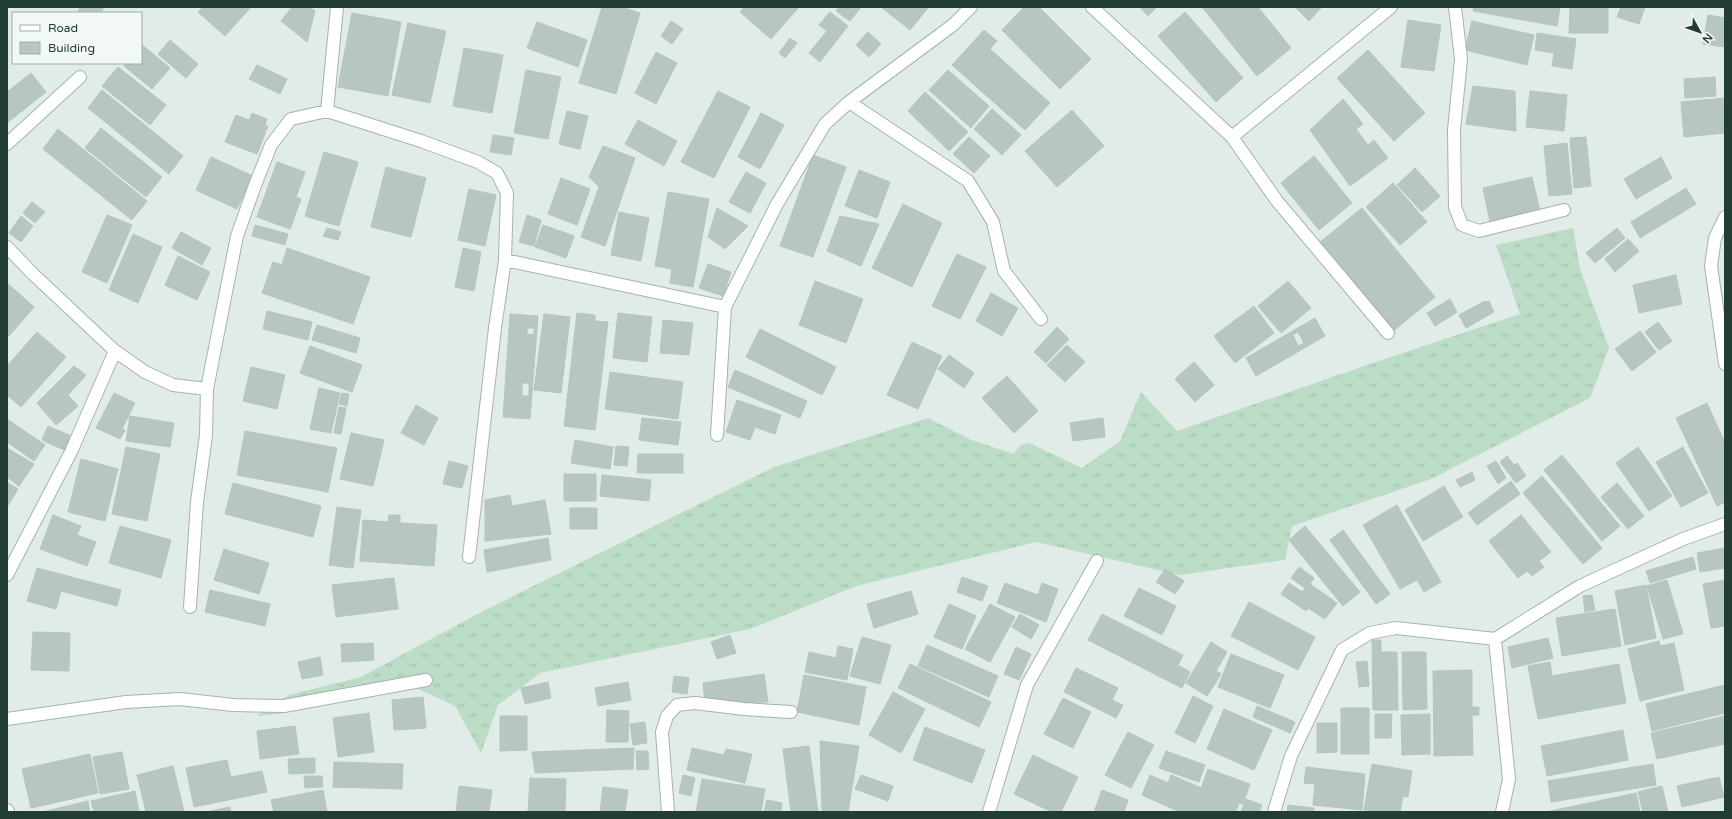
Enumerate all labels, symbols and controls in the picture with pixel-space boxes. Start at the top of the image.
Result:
legend [12,12,142,64]
north arrow [1680,12,1720,52]
text: Road [48,21,78,35]
text: N [1699,31,1715,46]
text: Building [48,41,95,55]

